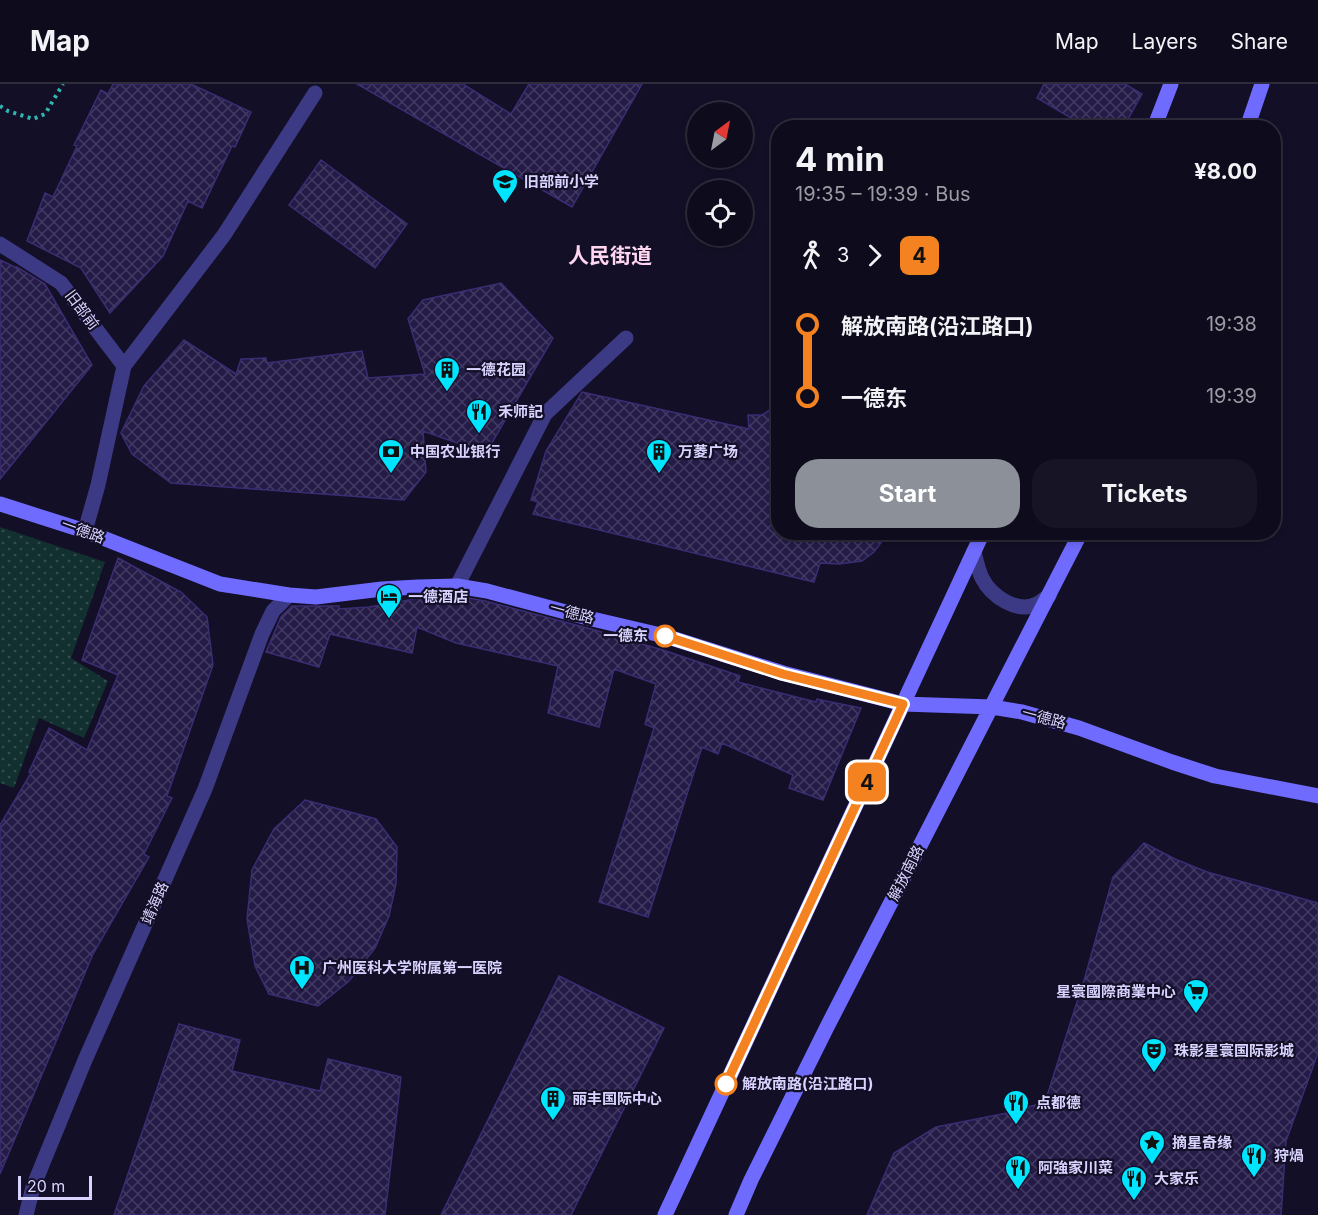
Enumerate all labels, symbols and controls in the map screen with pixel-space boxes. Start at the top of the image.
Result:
text: Map [30,24,90,58]
text: Map [1055,29,1099,54]
text: Layers [1132,29,1198,54]
text: Share [1231,29,1288,54]
north arrow [687,102,753,168]
map controls [687,102,753,246]
text: 4 min [795,139,885,179]
text: ¥8.00 [1194,158,1257,184]
school or university icon: 旧部前小学 [490,167,520,205]
place label: 旧部前小学 [524,172,599,191]
button: locate [687,180,753,246]
text: 19:35 – 19:39 · Bus [795,182,971,206]
icon: walk [795,239,828,272]
icon: forward [858,239,891,272]
district label: 人民街道 [568,243,652,268]
text: 3 [837,243,849,267]
text: 4 [912,243,927,268]
street label: 旧部前 [61,286,104,333]
text: 19:38 [1206,312,1257,336]
text: 解放南路(沿江路口) [841,313,1034,339]
building icon: 一德花园 [432,355,462,393]
place label: 一德花园 [466,360,526,379]
text: 19:39 [1206,384,1257,408]
text: 一德东 [841,385,907,411]
restaurant icon: 禾师記 [464,397,494,435]
place label: 禾师記 [498,402,543,421]
bank icon: 中国农业银行 [376,437,406,475]
building icon: 万菱广场 [644,437,674,475]
place label: 中国农业银行 [410,442,500,461]
place label: 万菱广场 [678,442,738,461]
button: Start [795,459,1020,528]
button: Tickets [1032,459,1257,528]
street label: 一德路 [59,514,108,547]
hotel icon: 一德酒店 [374,582,404,620]
place label: 一德酒店 [408,587,468,606]
street label: 一德路 [548,598,596,628]
marker: 一德东 [654,625,676,647]
place label: 一德东 [603,626,648,645]
street label: 一德路 [1020,703,1068,733]
line badge: 4 [848,762,886,802]
text: 4 [860,770,874,795]
street label: 解放南路 [883,842,928,904]
street label: 靖海路 [137,878,172,927]
hospital icon: 广州医科大学附属第一医院 [287,953,317,991]
place label: 广州医科大学附属第一医院 [322,958,502,977]
supermarket icon: 星寰國際商業中心 [1181,977,1211,1015]
place label: 星寰國際商業中心 [1056,982,1176,1001]
theatre icon: 珠影星寰国际影城 [1139,1036,1169,1074]
place label: 珠影星寰国际影城 [1174,1041,1294,1060]
marker: 解放南路(沿江路口) [715,1073,737,1095]
place label: 解放南路(沿江路口) [742,1074,873,1093]
building icon: 丽丰国际中心 [538,1084,568,1122]
restaurant icon: 点都德 [1001,1088,1031,1126]
place label: 丽丰国际中心 [572,1089,662,1108]
place label: 点都德 [1036,1093,1081,1112]
place icon: 摘星奇缘 [1137,1128,1167,1166]
place label: 摘星奇缘 [1172,1133,1232,1152]
restaurant icon: 狩煱 [1239,1141,1269,1179]
place label: 狩煱 [1274,1146,1304,1165]
restaurant icon: 阿強家川菜 [1003,1153,1033,1191]
place label: 阿強家川菜 [1038,1158,1113,1177]
restaurant icon: 大家乐 [1119,1164,1149,1202]
place label: 大家乐 [1154,1169,1199,1188]
scale bar [18,1173,92,1200]
text: 20 m [27,1176,65,1196]

